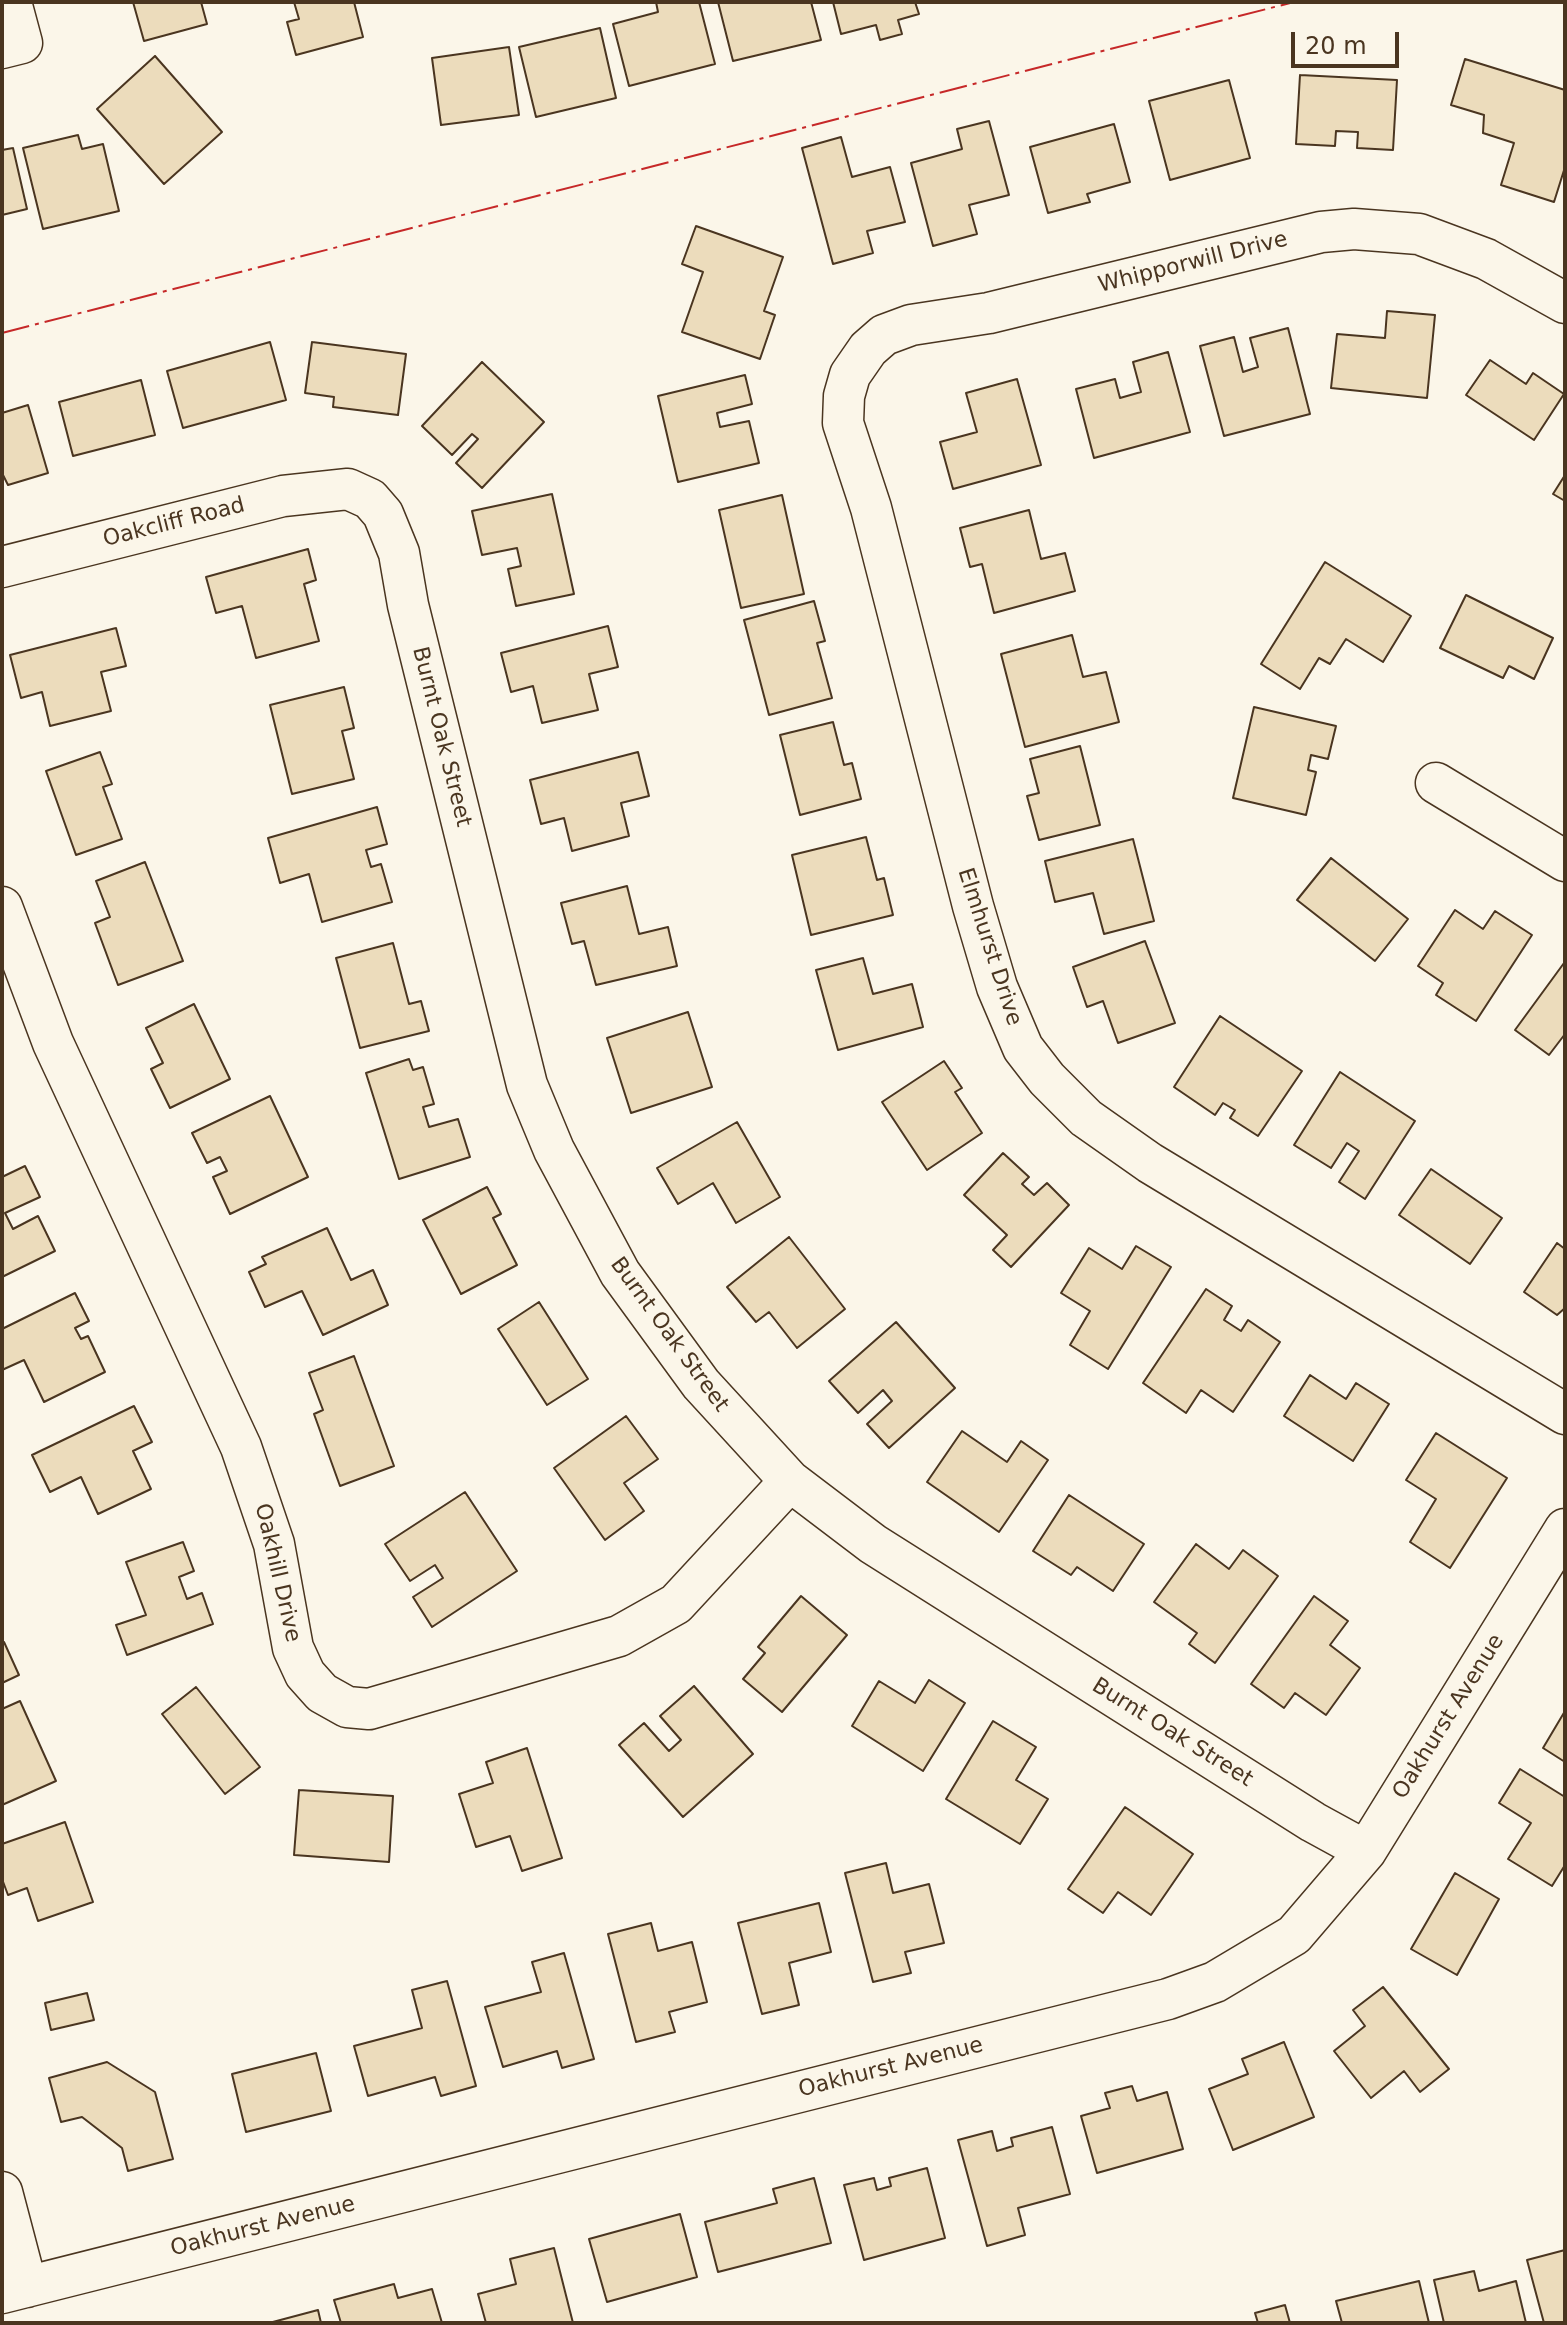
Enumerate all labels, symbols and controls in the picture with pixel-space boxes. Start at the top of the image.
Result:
scale bar [1295,16,1403,66]
text: 20 m [1305,32,1367,60]
street label: Whipporwill Drive [1096,227,1290,299]
street label: Oakcliff Road [100,493,248,553]
street label: Burnt Oak Street [406,644,476,830]
street label: Elmhurst Drive [951,865,1027,1029]
street label: Burnt Oak Street [604,1253,734,1417]
street label: Oakhill Drive [248,1501,306,1645]
street label: Oakhurst Avenue [1388,1630,1510,1804]
street label: Burnt Oak Street [1087,1673,1257,1793]
street label: Oakhurst Avenue [796,2032,986,2104]
street label: Oakhurst Avenue [168,2191,358,2263]

